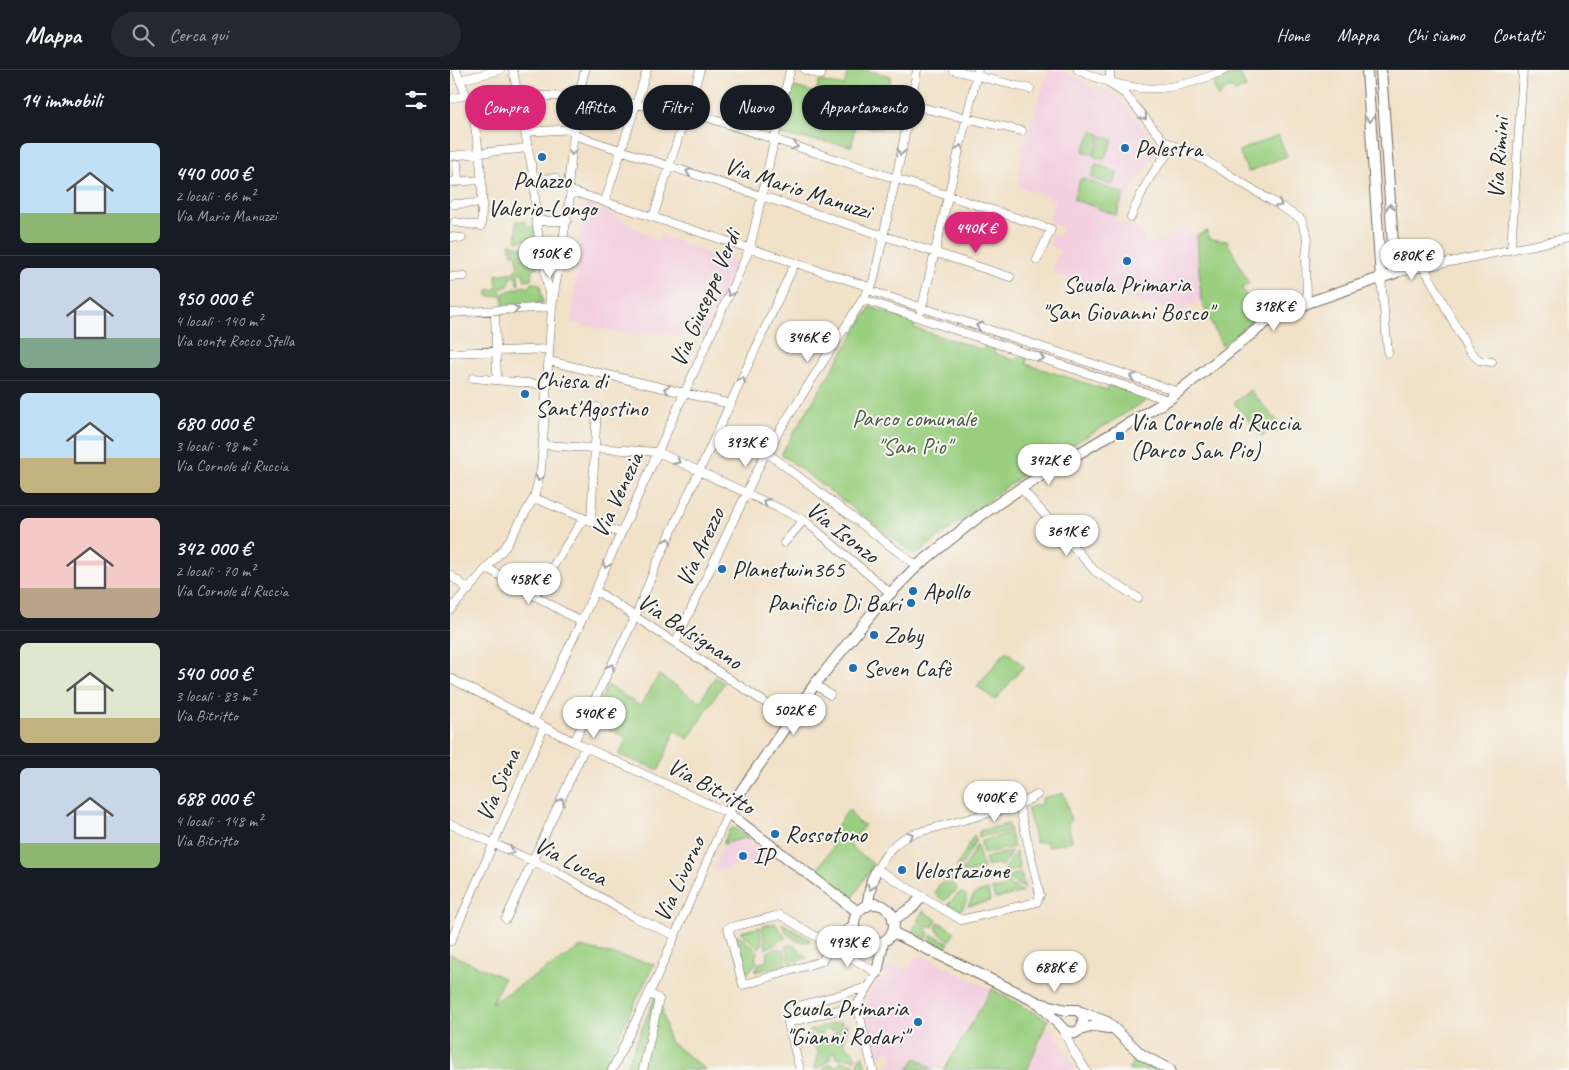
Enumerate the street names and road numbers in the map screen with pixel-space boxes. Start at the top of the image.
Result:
street label: Via Rimini [1480,114,1516,200]
street label: Via Mario Manuzzi [721,150,878,227]
street label: Via Giuseppe Verdi [663,223,748,371]
street label: Via Venezia [584,445,651,543]
street label: Via Isonzo [800,494,887,571]
street label: Via Arezzo [669,501,732,591]
street label: Via Balsignano [632,586,749,677]
street label: Via Siena [469,743,528,826]
street label: Via Bitritto [663,751,762,822]
street label: Via Lucca [529,829,614,893]
street label: Via Livorno [646,829,713,926]

